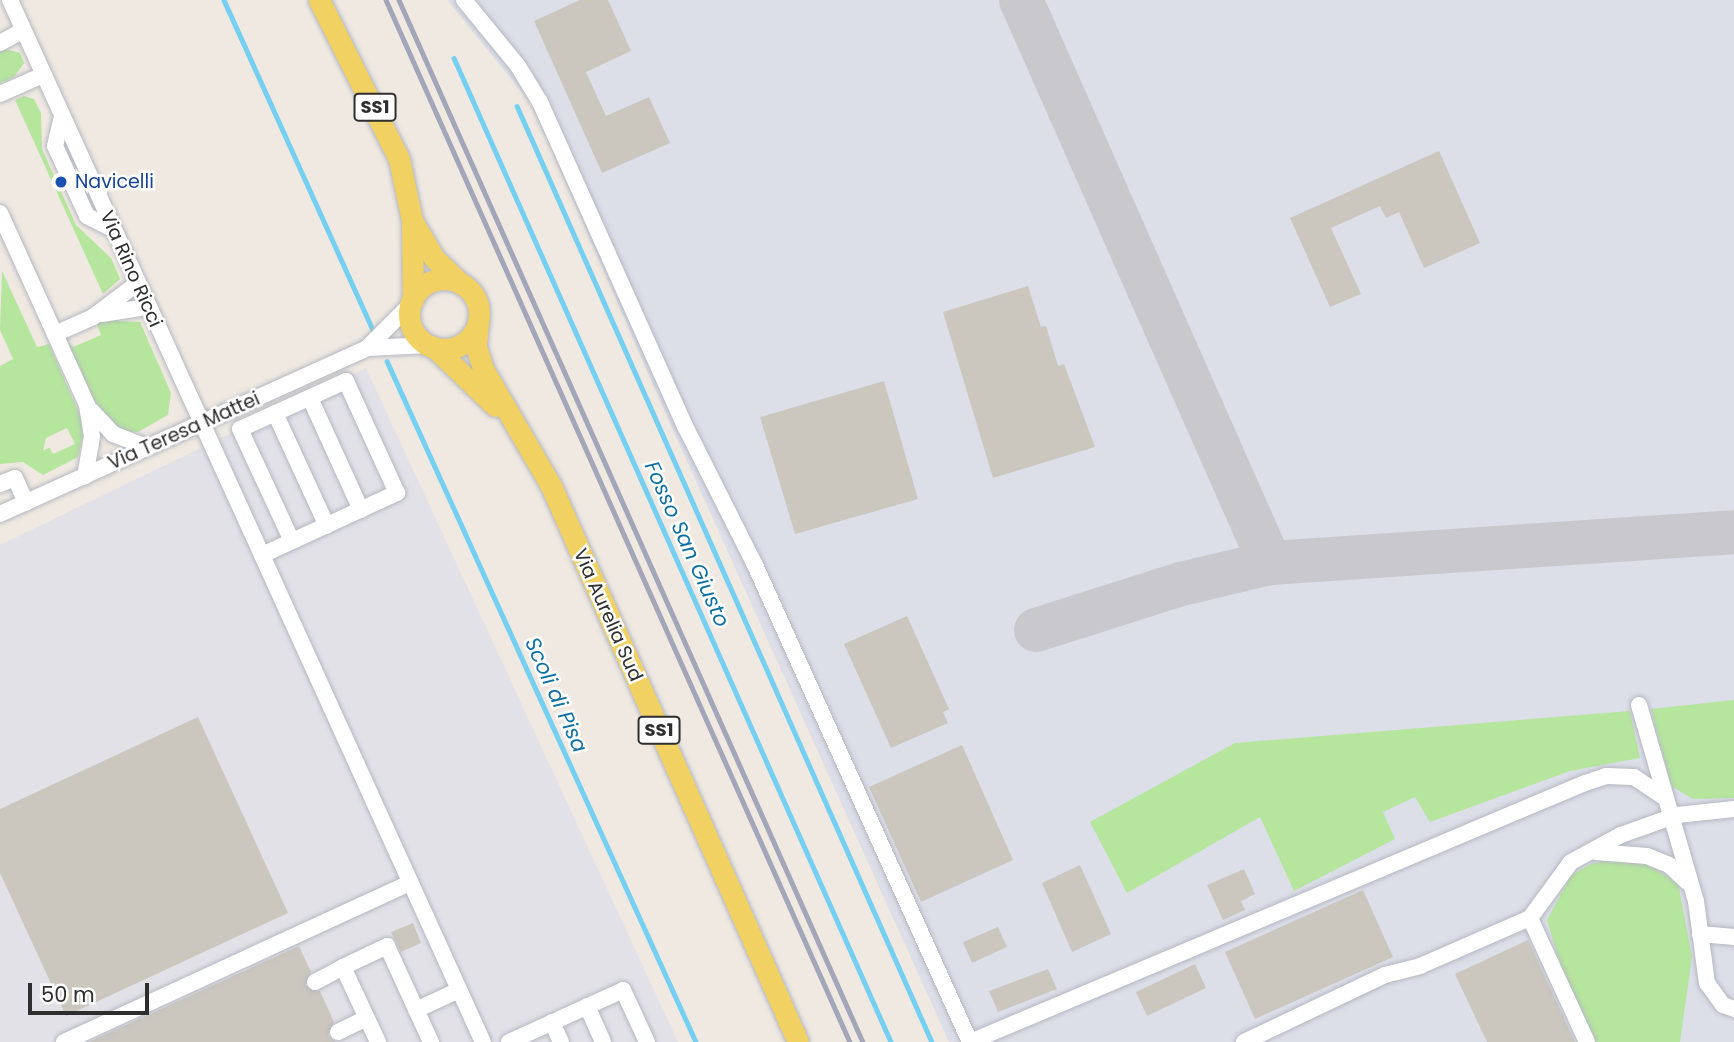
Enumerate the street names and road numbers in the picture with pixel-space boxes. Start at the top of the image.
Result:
road number: SS1 [352,92,398,122]
street label: Via Rino Ricci [95,207,167,331]
street label: Via Teresa Mattei [105,387,263,475]
street label: Via Aurelia Sud [569,545,647,685]
road number: SS1 [636,716,682,744]

